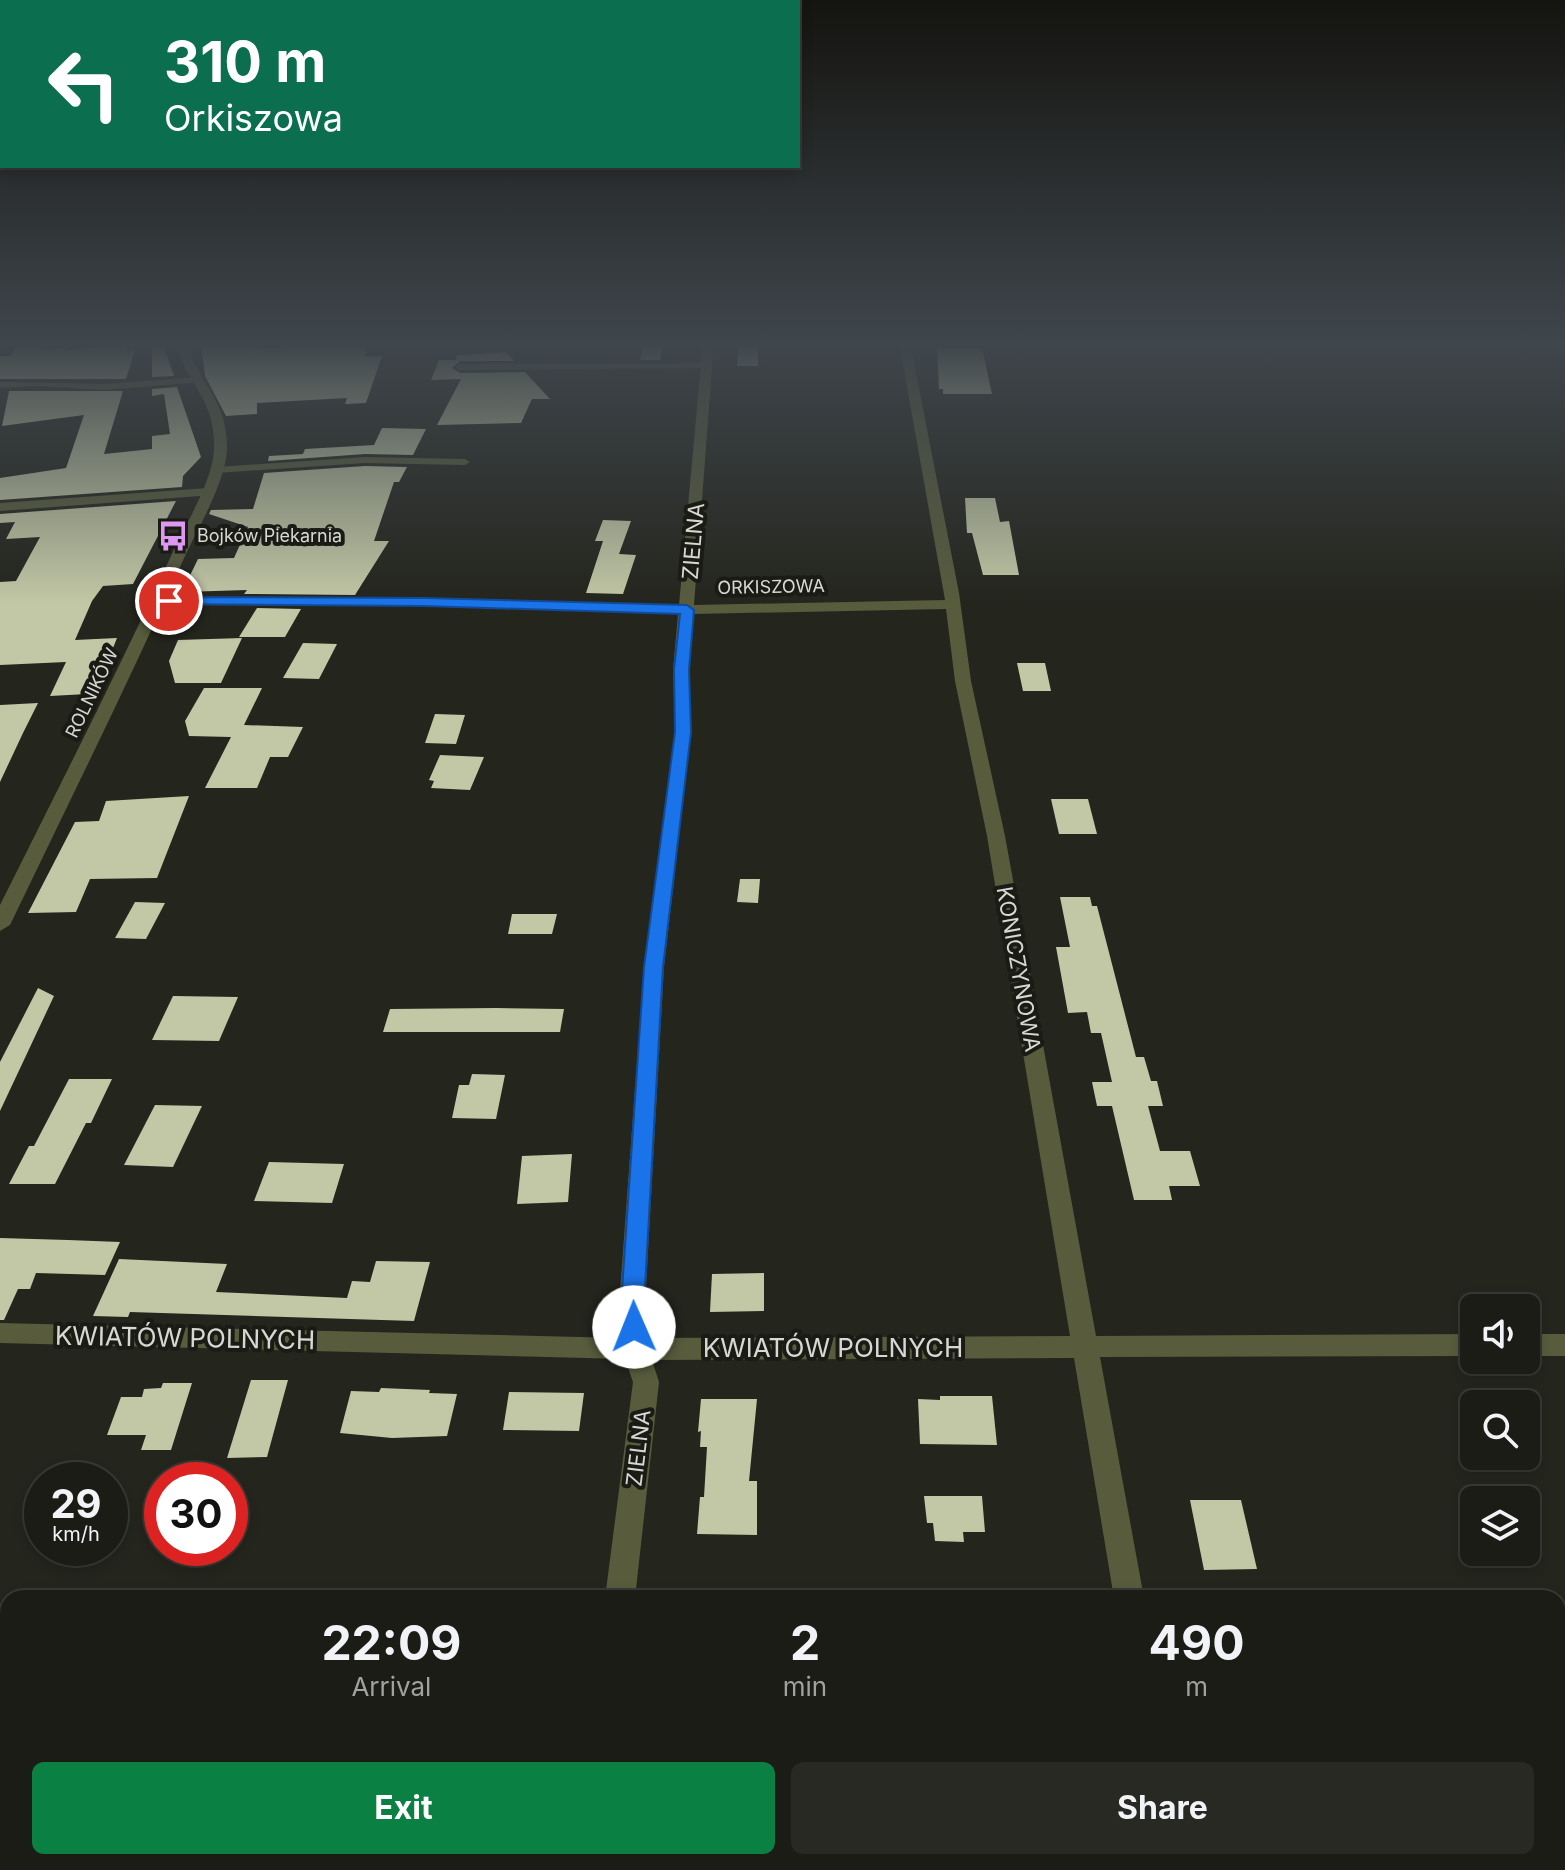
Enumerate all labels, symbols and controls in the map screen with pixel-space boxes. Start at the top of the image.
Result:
text: 310 m [164,28,326,96]
icon: left [32,32,136,136]
text: Orkiszowa [164,96,343,140]
street label: ZIELNA [677,501,709,581]
bus stop icon: Bojków Piekarnia [156,519,190,553]
place label: Bojków Piekarnia [197,525,342,546]
pin [135,567,203,635]
street label: ORKISZOWA [717,575,825,598]
icon: arrive [147,579,191,623]
street label: ROLNIKÓW [60,644,122,741]
street label: KONICZYNOWA [992,884,1046,1054]
position arrow [592,1285,676,1369]
map controls [1460,1294,1540,1566]
button: sound [1460,1294,1540,1374]
street label: KWIATÓW POLNYCH [55,1320,316,1355]
street label: KWIATÓW POLNYCH [703,1332,963,1363]
button: search [1460,1390,1540,1470]
street label: ZIELNA [620,1408,656,1488]
speed limit sign: 30 [144,1462,248,1566]
text: 29 [50,1479,102,1528]
button: layers [1460,1486,1540,1566]
text: km/h [52,1522,100,1546]
text: 22:09 [321,1613,461,1672]
text: 2 [790,1613,820,1672]
text: 490 [1149,1613,1245,1672]
text: Arrival [351,1671,431,1702]
text: min [783,1671,827,1702]
text: m [1185,1671,1208,1702]
button: Exit [32,1762,775,1854]
button: Share [791,1762,1534,1854]

